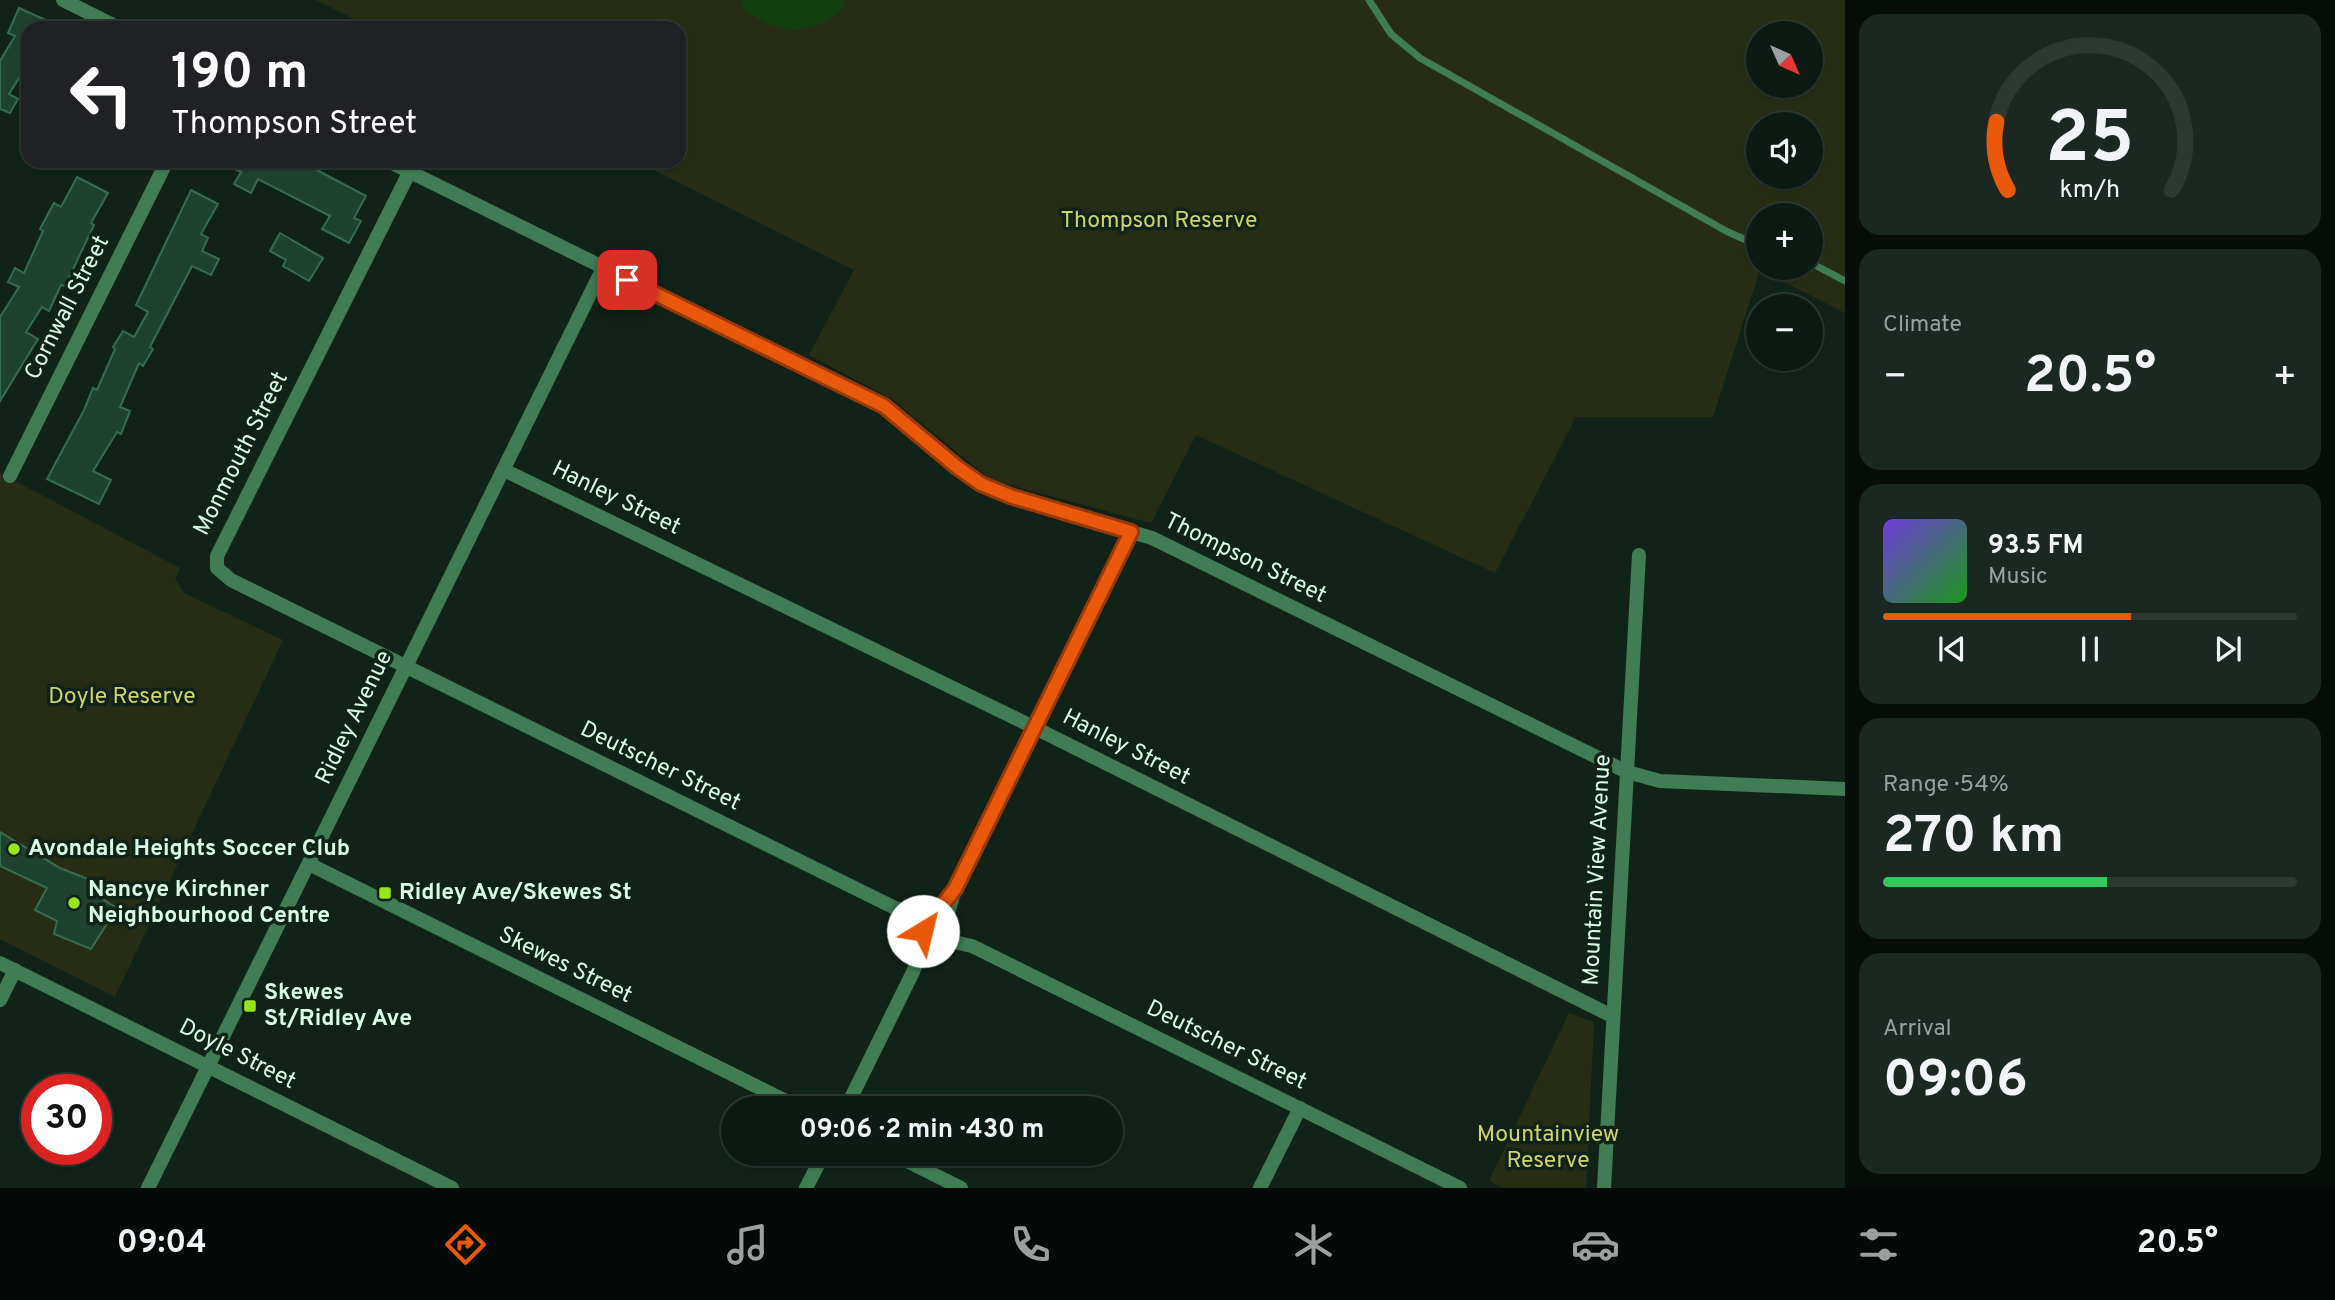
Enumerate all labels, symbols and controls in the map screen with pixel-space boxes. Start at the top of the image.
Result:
north arrow [1746,21,1824,98]
map controls [1746,21,1823,371]
text: 190 m [171,44,308,106]
icon: left [56,49,147,140]
text: 25 [2046,97,2135,189]
text: Thompson Street [171,105,417,145]
button: sound [1746,112,1823,189]
text: km/h [2060,175,2120,207]
button: + [1746,203,1823,280]
park label: Thompson Reserve [1061,207,1257,236]
street label: Cornwall Street [19,231,117,385]
pin [597,250,657,310]
icon: arrive [608,261,646,299]
button: − [1746,294,1823,371]
text: Climate [1883,311,1962,340]
text: 20.5° [2024,345,2156,411]
text: − [1883,354,1908,403]
text: + [2272,354,2297,403]
street label: Monmouth Street [188,367,296,541]
street label: Hanley Street [547,455,685,543]
street label: Thompson Street [1159,507,1331,611]
text: 93.5 FM [1988,530,2084,563]
text: Music [1988,563,2048,592]
icon: previous [1933,630,1971,668]
icon: pause [2071,630,2109,668]
icon: next [2209,630,2247,668]
street label: Ridley Avenue [310,646,400,790]
park label: Doyle Reserve [48,683,196,712]
street label: Hanley Street [1057,703,1195,793]
street label: Deutscher Street [575,716,745,818]
street label: Mountain View Avenue [1577,754,1619,986]
text: Range · 54% [1883,771,2009,800]
text: 270 km [1883,805,2064,871]
place label: Avondale Heights Soccer Club [28,835,350,864]
marker: Avondale Heights Soccer Club [6,841,22,857]
place label: Nancye Kirchner Neighbourhood Centre [88,876,330,931]
place label: Ridley Ave/Skewes St [399,879,632,908]
marker: Ridley Ave/Skewes St [377,885,393,901]
position arrow [886,894,960,968]
marker: Nancye Kirchner Neighbourhood Centre [66,895,82,911]
street label: Skewes Street [493,921,637,1011]
place label: Skewes St/Ridley Ave [264,979,412,1034]
street label: Deutscher Street [1141,995,1311,1097]
marker: Skewes St/Ridley Ave [242,998,258,1014]
street label: Doyle Street [174,1013,300,1097]
text: Arrival [1883,1015,1952,1044]
text: 09:06 [1883,1049,2028,1115]
speed limit sign: 30 [21,1074,112,1165]
text: 09:06 · 2 min · 430 m [800,1114,1044,1147]
park label: Mountainview Reserve [1477,1121,1619,1176]
icon: directions [441,1220,490,1269]
icon: music [723,1220,772,1269]
icon: phone [1006,1220,1055,1269]
icon: climate [1289,1220,1338,1269]
icon: car [1571,1220,1620,1269]
icon: filters [1854,1220,1903,1269]
text: 09:04 [117,1224,207,1264]
text: 20.5° [2137,1224,2218,1264]

